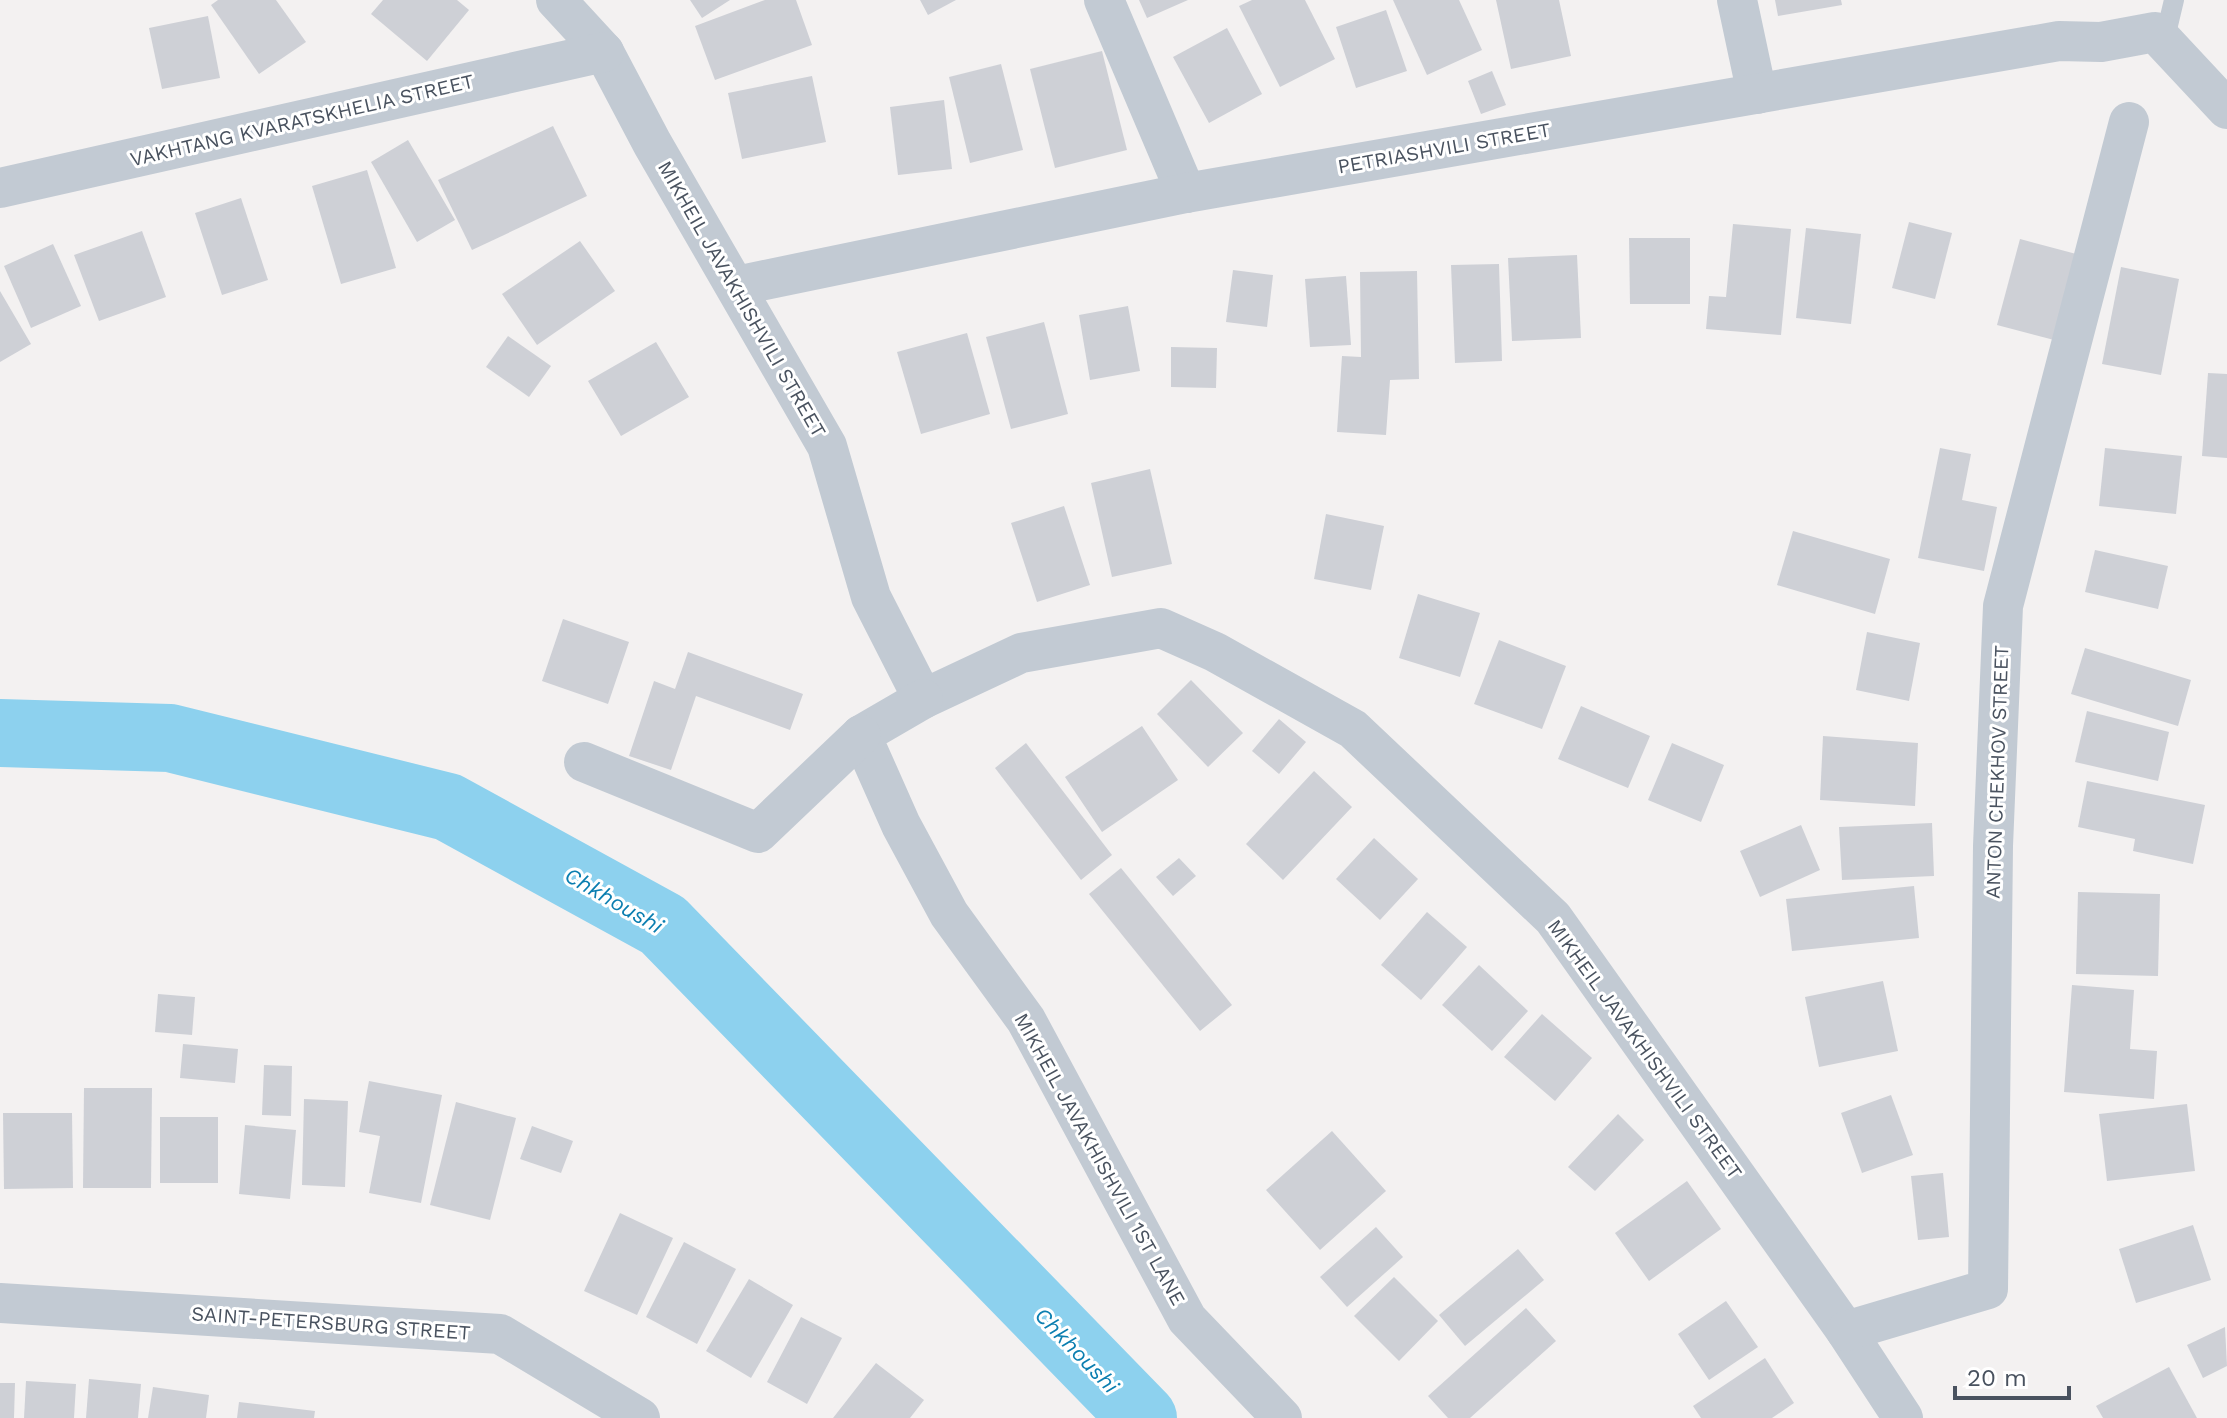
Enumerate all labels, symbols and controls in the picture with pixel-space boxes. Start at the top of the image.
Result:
street label: VAKHTANG KVARATSKHELIA STREET [128,69,476,171]
street label: PETRIASHVILI STREET [1336,117,1552,179]
street label: MIKHEIL JAVAKHISHVILI STREET [653,157,831,441]
street label: ANTON CHEKHOV STREET [1981,645,2013,899]
water label: Chkhoushi [560,862,669,939]
street label: MIKHEIL JAVAKHISHVILI STREET [1543,915,1747,1183]
street label: MIKHEIL JAVAKHISHVILI 1ST LANE [1009,1009,1191,1309]
street label: SAINT-PETERSBURG STREET [191,1301,471,1345]
water label: Chkhoushi [1030,1302,1125,1399]
scale bar [1955,1350,2069,1400]
text: 20 m [1967,1364,2027,1392]

